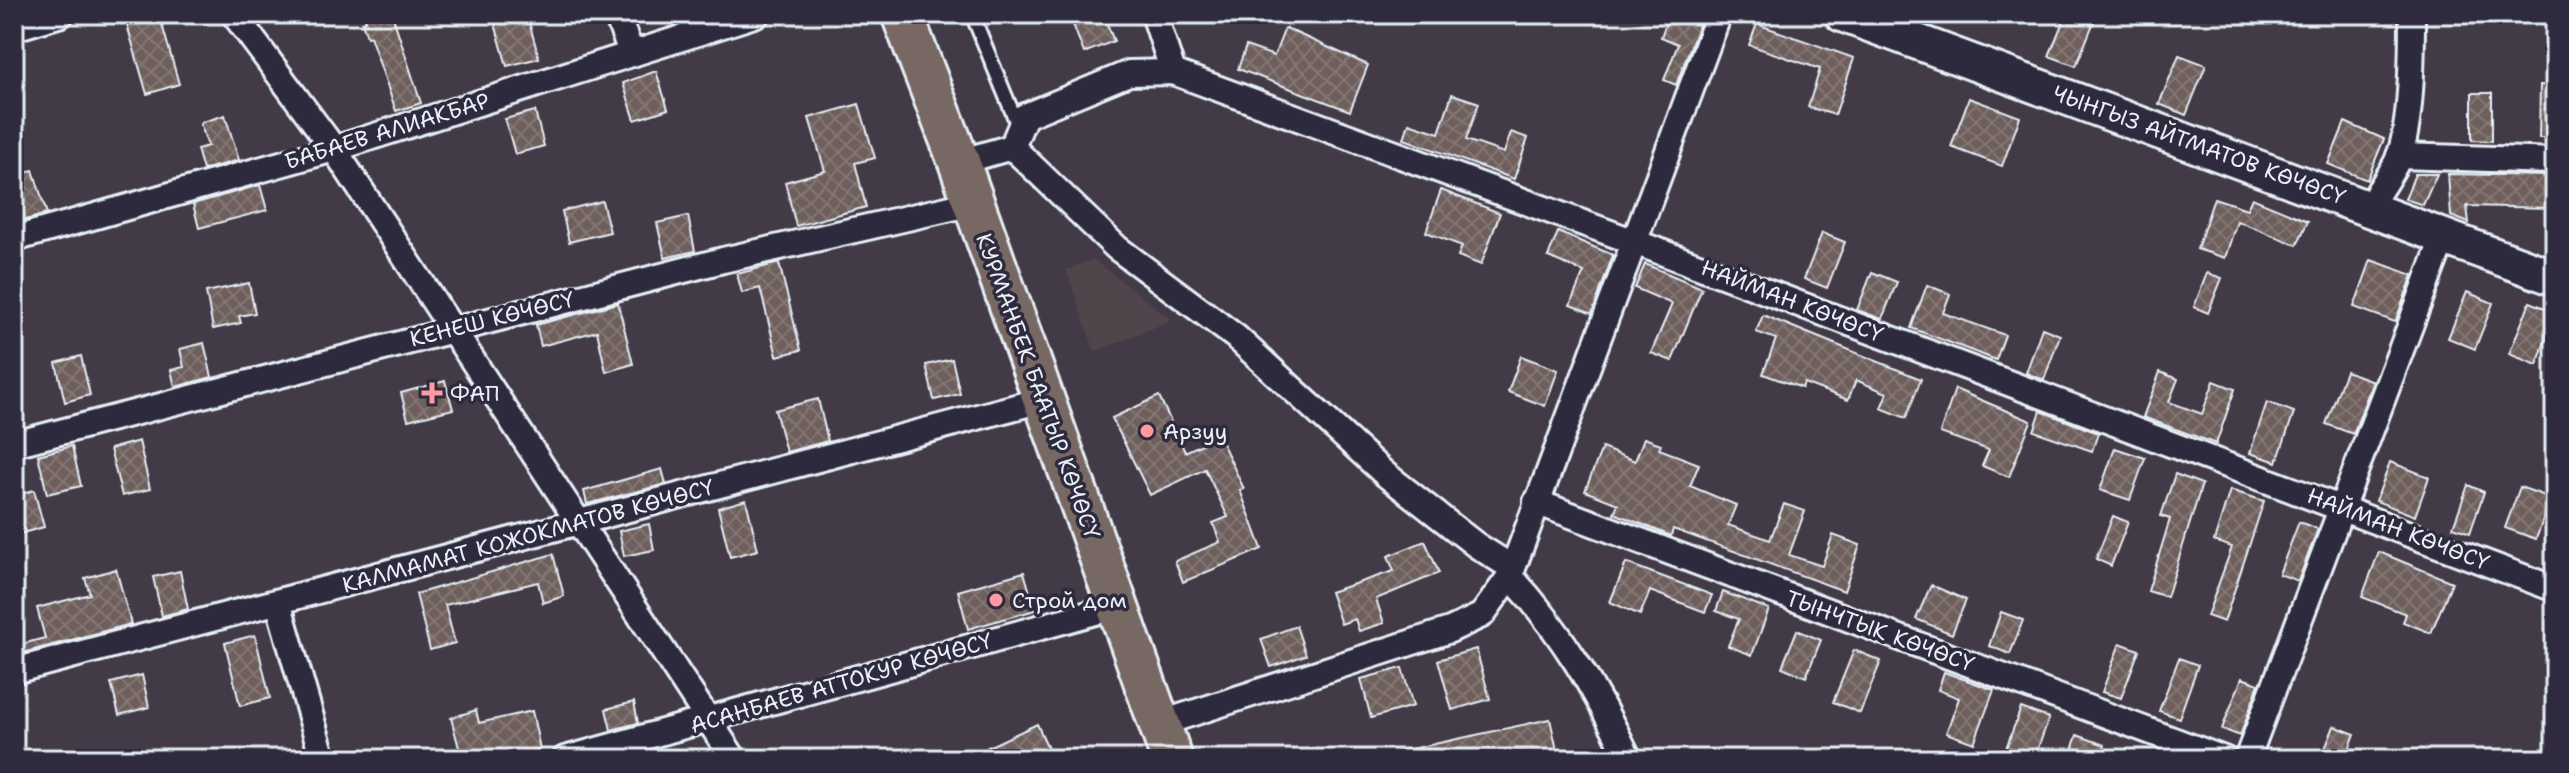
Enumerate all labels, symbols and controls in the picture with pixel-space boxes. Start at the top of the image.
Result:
street label: ЧЫНГЫЗ АЙТМАТОВ КӨЧӨСҮ [2049,78,2350,212]
street label: БАБАЕВ АЛИАКБАР [281,86,493,176]
street label: КУРМАНБЕК БААТЫР КӨЧӨСҮ [969,229,1107,543]
street label: НАЙМАН КӨЧӨСҮ [1697,253,1888,349]
street label: КЕНЕШ КӨЧӨСҮ [407,284,578,353]
place label: ФАП [450,379,500,408]
marker: ФАП [421,382,443,404]
place label: Арзуу [1163,417,1227,446]
marker: Арзуу [1138,422,1156,440]
street label: КАЛМАМАТ КОЖОКМАТОВ КӨЧӨСҮ [339,472,718,600]
street label: НАЙМАН КӨЧӨСҮ [2303,481,2494,577]
street label: ТЫНЧТЫК КӨЧӨСҮ [1782,583,1979,679]
place label: Строй дом [1012,586,1127,615]
marker: Строй дом [987,591,1005,609]
street label: АСАНБАЕВ АТТОКУР КӨЧӨСҮ [687,626,996,740]

